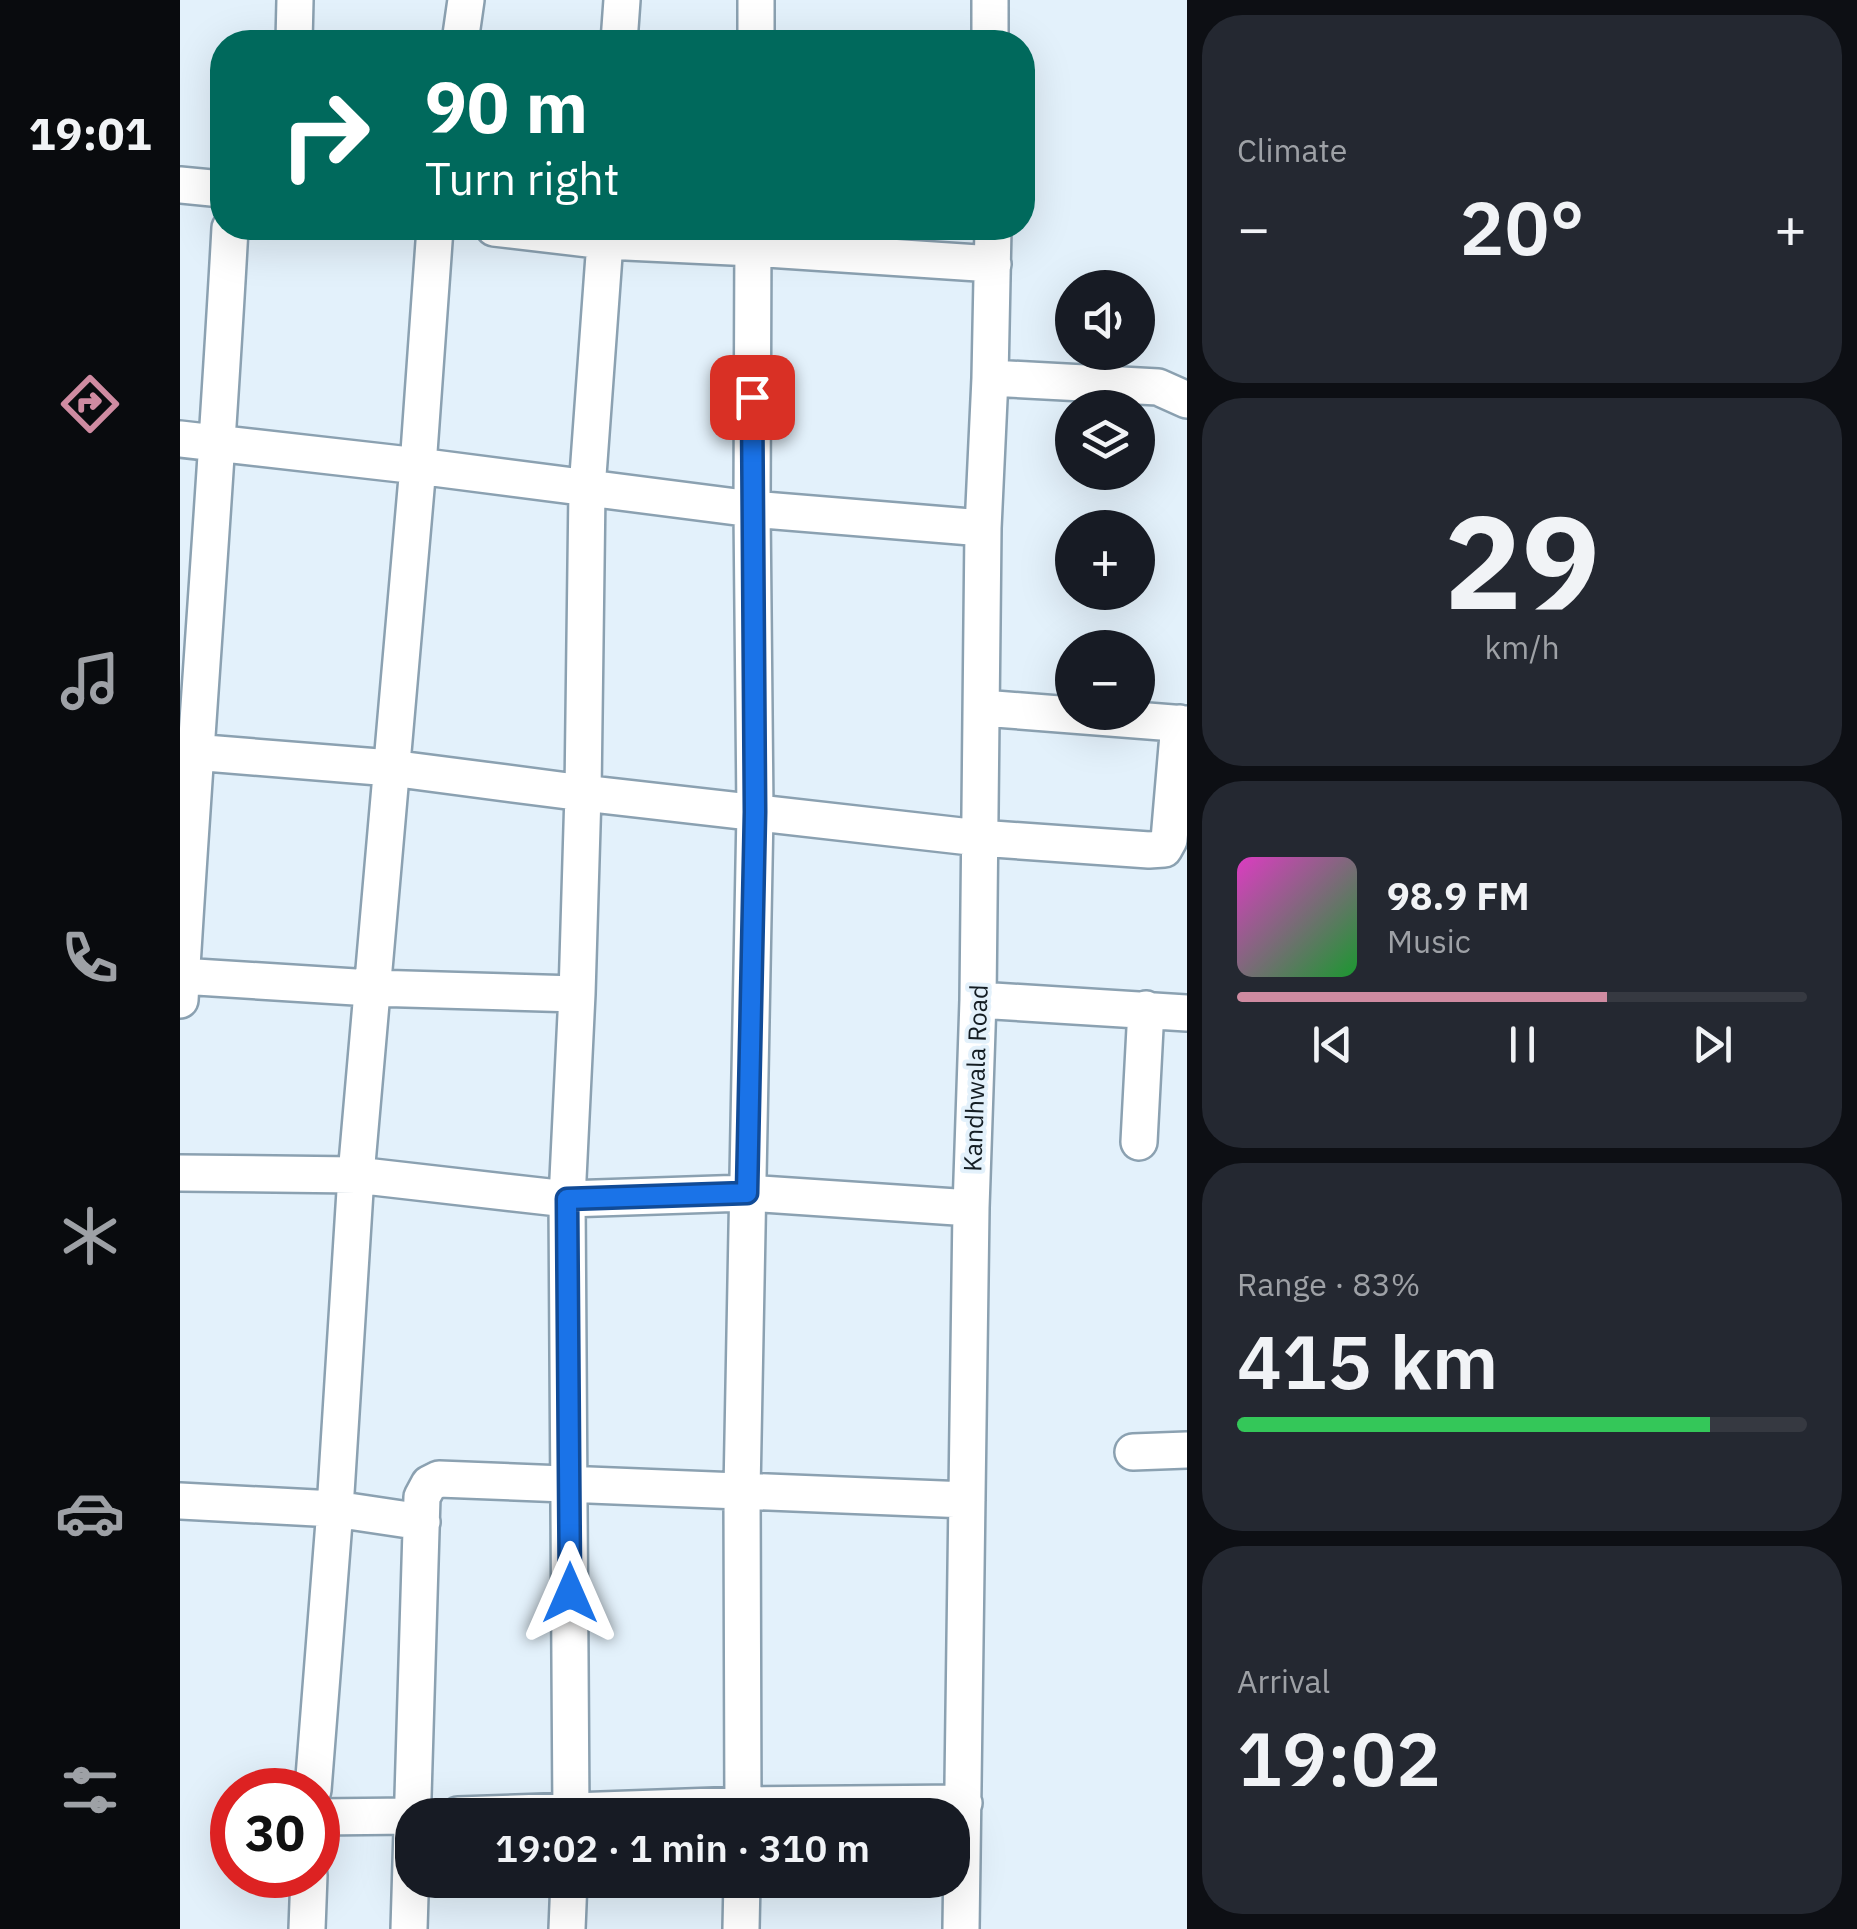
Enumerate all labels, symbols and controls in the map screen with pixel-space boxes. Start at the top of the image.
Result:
text: 90 m [425,61,588,152]
icon: right [260,70,390,200]
text: 19:01 [29,104,151,162]
text: Climate [1237,129,1347,171]
text: Turn right [425,149,620,207]
text: 20° [1459,178,1585,276]
text: − [1237,192,1270,263]
text: + [1774,192,1807,263]
map controls [1055,270,1155,730]
button: sound [1055,270,1155,370]
pin [710,355,795,440]
icon: directions [55,369,125,439]
icon: arrive [725,370,780,425]
button: layers [1055,390,1155,490]
text: 29 [1444,476,1600,645]
button: + [1055,510,1155,610]
text: km/h [1484,626,1560,668]
button: − [1055,630,1155,730]
icon: music [55,646,125,716]
text: 98.9 FM [1387,871,1530,920]
text: Music [1387,920,1471,962]
icon: phone [55,923,125,993]
street label: Kandhwala Road [955,984,995,1172]
icon: previous [1305,1017,1360,1072]
icon: pause [1495,1017,1550,1072]
icon: next [1685,1017,1740,1072]
icon: climate [55,1201,125,1271]
text: Range · 83% [1237,1263,1420,1305]
text: 415 km [1237,1312,1498,1410]
icon: car [55,1478,125,1548]
position arrow [518,1541,622,1645]
text: Arrival [1237,1660,1330,1702]
text: 19:02 [1237,1709,1441,1807]
icon: filters [55,1755,125,1825]
speed limit sign: 30 [210,1768,340,1898]
text: 19:02 · 1 min · 310 m [495,1823,870,1872]

